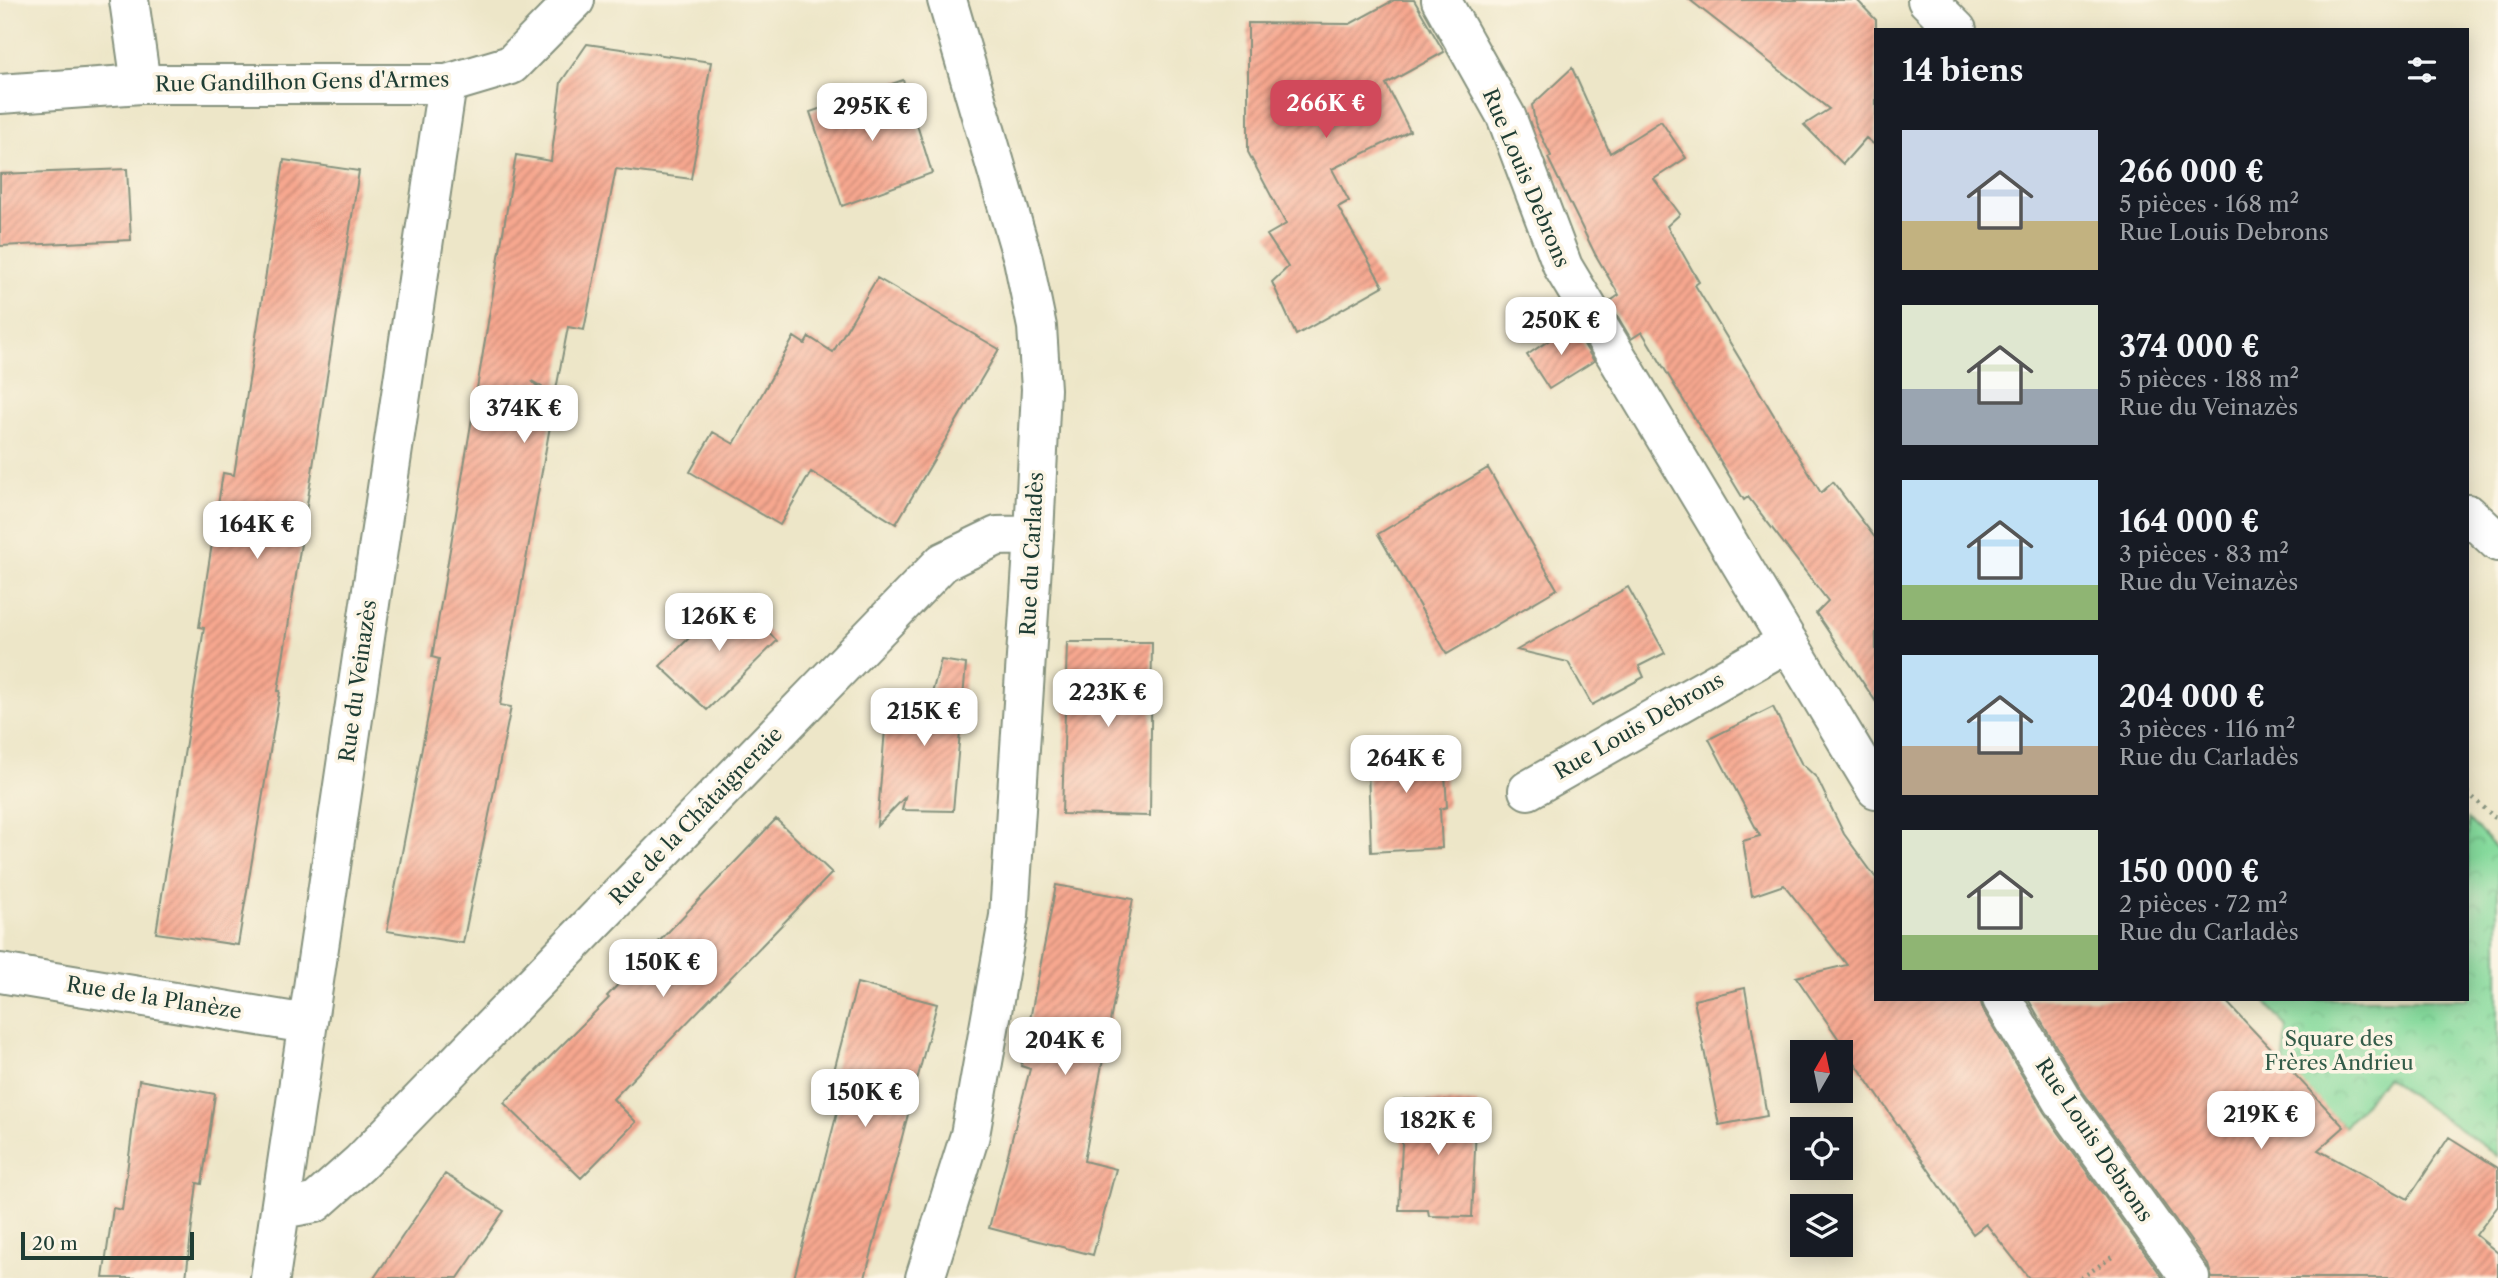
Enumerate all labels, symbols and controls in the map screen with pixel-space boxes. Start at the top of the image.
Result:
icon: filters [2403,51,2441,89]
text: 14 biens [1902,52,2023,89]
street label: Rue Gandilhon Gens d'Armes [155,66,449,97]
pin: 266K € [1269,80,1383,140]
pin: 295K € [815,83,929,143]
street label: Rue Louis Debrons [1478,85,1575,271]
text: 266K € [1286,89,1366,117]
text: 295K € [833,92,911,120]
text: 266 000 € [2119,153,2264,190]
icon: home [1958,158,2042,242]
text: 5 pièces · 168 m² [2119,190,2299,218]
text: Rue Louis Debrons [2119,218,2329,246]
pin: 250K € [1504,298,1618,357]
text: 250K € [1521,306,1601,334]
text: 374 000 € [2119,328,2260,365]
icon: home [1958,333,2042,417]
text: 5 pièces · 188 m² [2119,365,2299,393]
pin: 374K € [467,386,581,445]
text: Rue du Veinazès [2119,393,2298,421]
text: 374K € [486,394,562,422]
street label: Rue du Carladès [1015,471,1048,637]
pin: 164K € [200,502,314,561]
text: 164 000 € [2119,503,2260,540]
icon: home [1958,508,2042,592]
text: 164K € [219,510,295,538]
text: 3 pièces · 83 m² [2119,540,2289,568]
text: Rue du Veinazès [2119,568,2298,596]
pin: 126K € [662,594,776,653]
street label: Rue du Veinazès [334,598,381,764]
text: 126K € [681,602,757,630]
street label: Rue Louis Debrons [1550,667,1728,784]
pin: 223K € [1051,670,1165,729]
text: 223K € [1069,678,1147,706]
text: 204 000 € [2119,678,2265,715]
icon: home [1958,683,2042,767]
pin: 215K € [867,688,981,748]
text: 215K € [887,697,961,725]
text: 3 pièces · 116 m² [2119,715,2295,743]
street label: Rue de la Châtaigneraie [604,721,787,910]
pin: 264K € [1349,736,1463,795]
text: Rue du Carladès [2119,743,2299,771]
text: 264K € [1366,744,1446,772]
text: 150 000 € [2119,853,2260,890]
icon: home [1958,858,2042,942]
text: 2 pièces · 72 m² [2119,890,2288,918]
text: Rue du Carladès [2119,918,2299,946]
pin: 150K € [606,940,720,999]
text: 150K € [625,948,701,976]
street label: Rue de la Planèze [65,971,244,1024]
pin: 204K € [1008,1018,1122,1077]
text: 204K € [1025,1026,1105,1054]
park label: Square des Frères Andrieu [2264,1026,2414,1075]
north arrow [1790,1040,1853,1102]
map controls [1790,1040,1853,1257]
street label: Rue Louis Debrons [2030,1053,2158,1226]
pin: 150K € [808,1070,922,1129]
text: 150K € [827,1078,903,1106]
pin: 219K € [2204,1092,2318,1151]
pin: 182K € [1381,1098,1495,1157]
text: 219K € [2223,1100,2299,1128]
text: 182K € [1400,1106,1476,1134]
button: locate [1790,1117,1853,1180]
button: layers [1790,1194,1853,1257]
scale bar [21,1229,194,1261]
text: 20 m [32,1232,78,1255]

